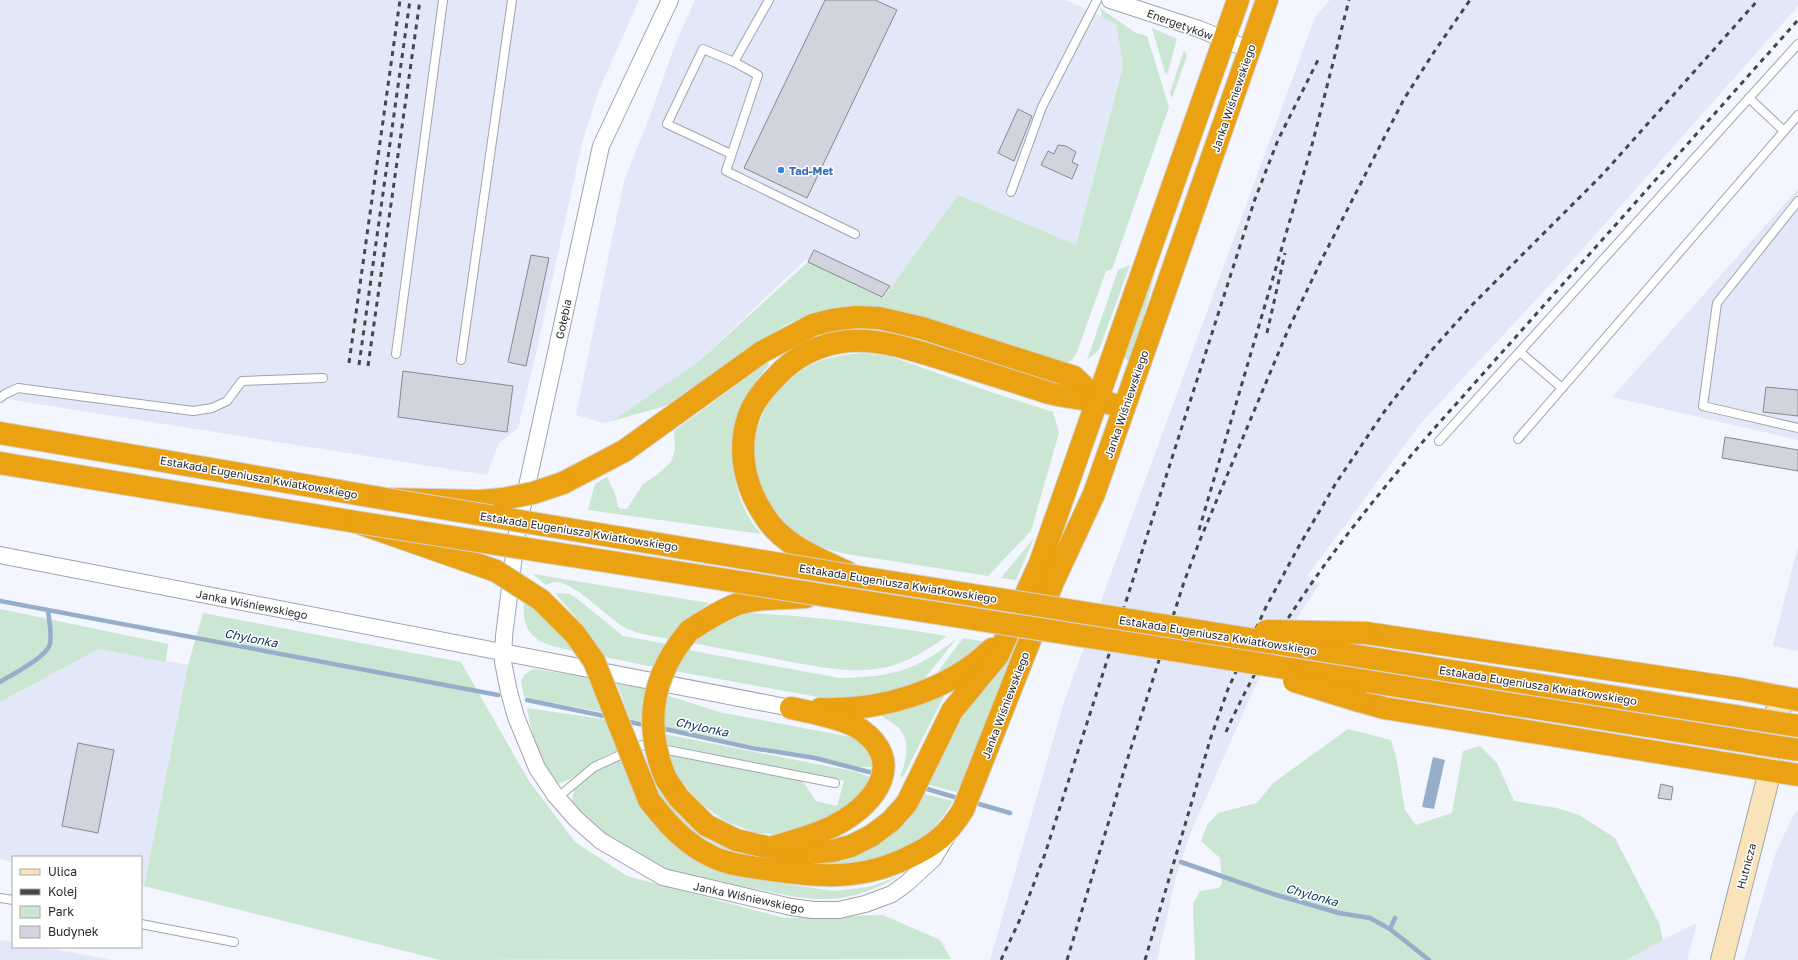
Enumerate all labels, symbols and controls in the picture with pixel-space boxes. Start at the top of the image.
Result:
street label: Energetyków [1145,6,1215,42]
street label: Janka Wiśniewskiego [1208,42,1258,154]
place label: Tad-Met [789,164,834,177]
marker: Tad-Met [776,165,786,175]
street label: Gołębia [552,298,574,340]
street label: Janka Wiśniewskiego [1101,348,1151,460]
street label: Estakada Eugeniusza Kwiatkowskiego [159,453,359,501]
street label: Estakada Eugeniusza Kwiatkowskiego [479,509,679,553]
street label: Estakada Eugeniusza Kwiatkowskiego [798,561,998,605]
street label: Janka Wiśniewskiego [195,587,309,621]
street label: Estakada Eugeniusza Kwiatkowskiego [1118,613,1318,657]
water label: Chylonka [223,626,280,651]
street label: Janka Wiśniewskiego [979,649,1031,760]
street label: Estakada Eugeniusza Kwiatkowskiego [1438,663,1638,707]
water label: Chylonka [674,714,731,740]
street label: Hutnicza [1734,842,1758,890]
legend [12,856,142,948]
text: Ulica [48,864,77,879]
street label: Janka Wiśniewskiego [692,879,806,915]
water label: Chylonka [1284,880,1341,910]
text: Kolej [48,884,77,899]
text: Park [48,904,74,919]
text: Budynek [48,924,99,939]

